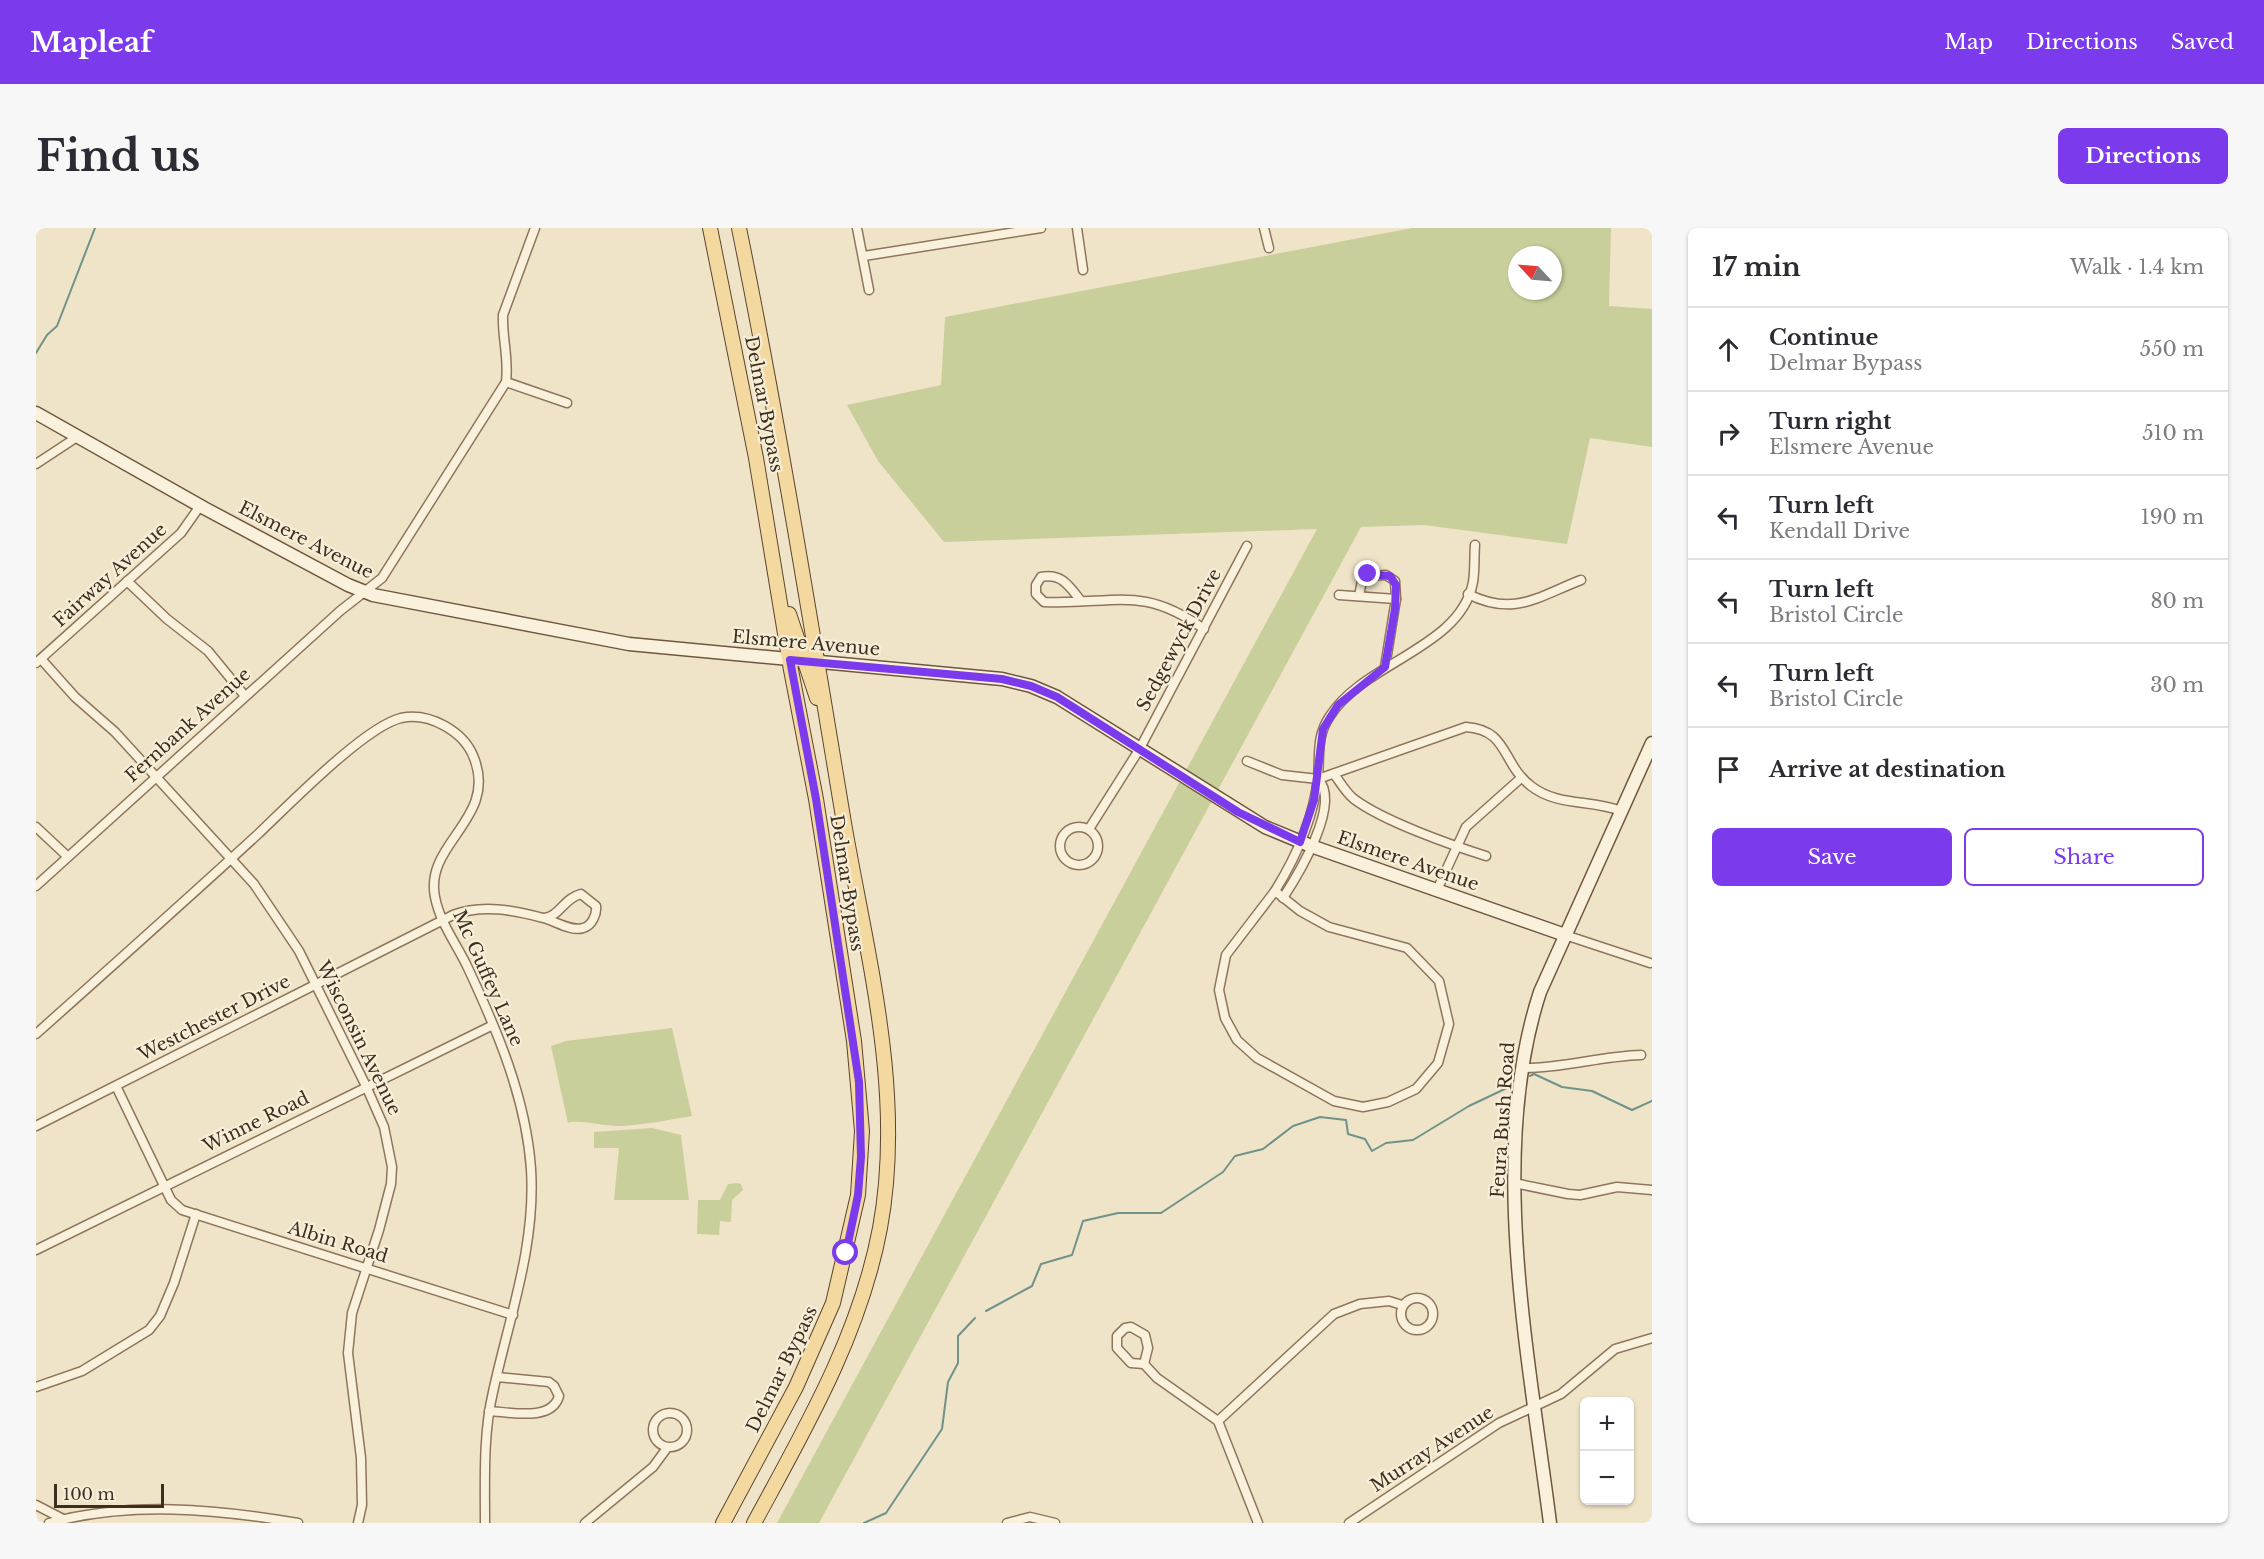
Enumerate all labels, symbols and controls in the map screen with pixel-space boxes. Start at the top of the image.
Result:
text: Mapleaf [30,25,152,60]
text: Map [1944,29,1993,55]
text: Directions [2026,29,2138,55]
text: Saved [2171,29,2234,55]
button: Directions [2058,128,2228,184]
text: Find us [36,130,200,182]
north arrow [1508,246,1562,300]
text: 17 min [1712,251,1801,283]
text: Walk · 1.4 km [2070,255,2204,279]
text: Continue [1769,324,1878,351]
icon: ahead [1712,333,1745,366]
street label: Delmar Bypass [740,334,788,474]
text: 550 m [2140,337,2204,361]
text: Delmar Bypass [1769,351,1922,375]
text: Turn right [1769,408,1891,435]
icon: right [1712,417,1745,450]
text: 510 m [2142,421,2204,445]
text: Elsmere Avenue [1769,435,1934,459]
text: Turn left [1769,492,1874,519]
street label: Elsmere Avenue [235,497,377,583]
icon: left [1712,501,1745,534]
text: 190 m [2141,505,2204,529]
street label: Fairway Avenue [49,518,171,632]
text: Kendall Drive [1769,519,1910,543]
route end [1354,560,1380,586]
street label: Sedgewyck Drive [1132,565,1226,715]
text: Turn left [1769,576,1874,603]
icon: left [1712,585,1745,618]
text: 80 m [2150,589,2204,613]
text: Bristol Circle [1769,603,1904,627]
street label: Elsmere Avenue [731,626,881,660]
text: Turn left [1769,660,1874,687]
street label: Fernbank Avenue [121,663,255,787]
icon: left [1712,669,1745,702]
text: 30 m [2150,673,2204,697]
text: Bristol Circle [1769,687,1904,711]
icon: arrive [1712,753,1745,786]
text: Arrive at destination [1769,756,2006,783]
street label: Delmar Bypass [825,813,869,953]
street label: Elsmere Avenue [1334,826,1482,896]
button: Save [1712,828,1952,886]
button: Share [1964,828,2204,886]
street label: Mc Guffey Lane [448,907,528,1049]
street label: Wisconsin Avenue [312,956,406,1119]
street label: Westchester Drive [134,970,294,1066]
street label: Feura Bush Road [1487,1041,1519,1199]
street label: Winne Road [198,1087,313,1158]
street label: Albin Road [285,1216,391,1268]
route start [832,1239,858,1265]
street label: Delmar Bypass [742,1302,822,1436]
map controls [1580,1397,1634,1505]
button: + [1580,1397,1634,1451]
street label: Murray Avenue [1366,1401,1498,1497]
button: − [1580,1451,1634,1505]
scale bar [54,1481,164,1508]
text: 100 m [63,1484,115,1504]

